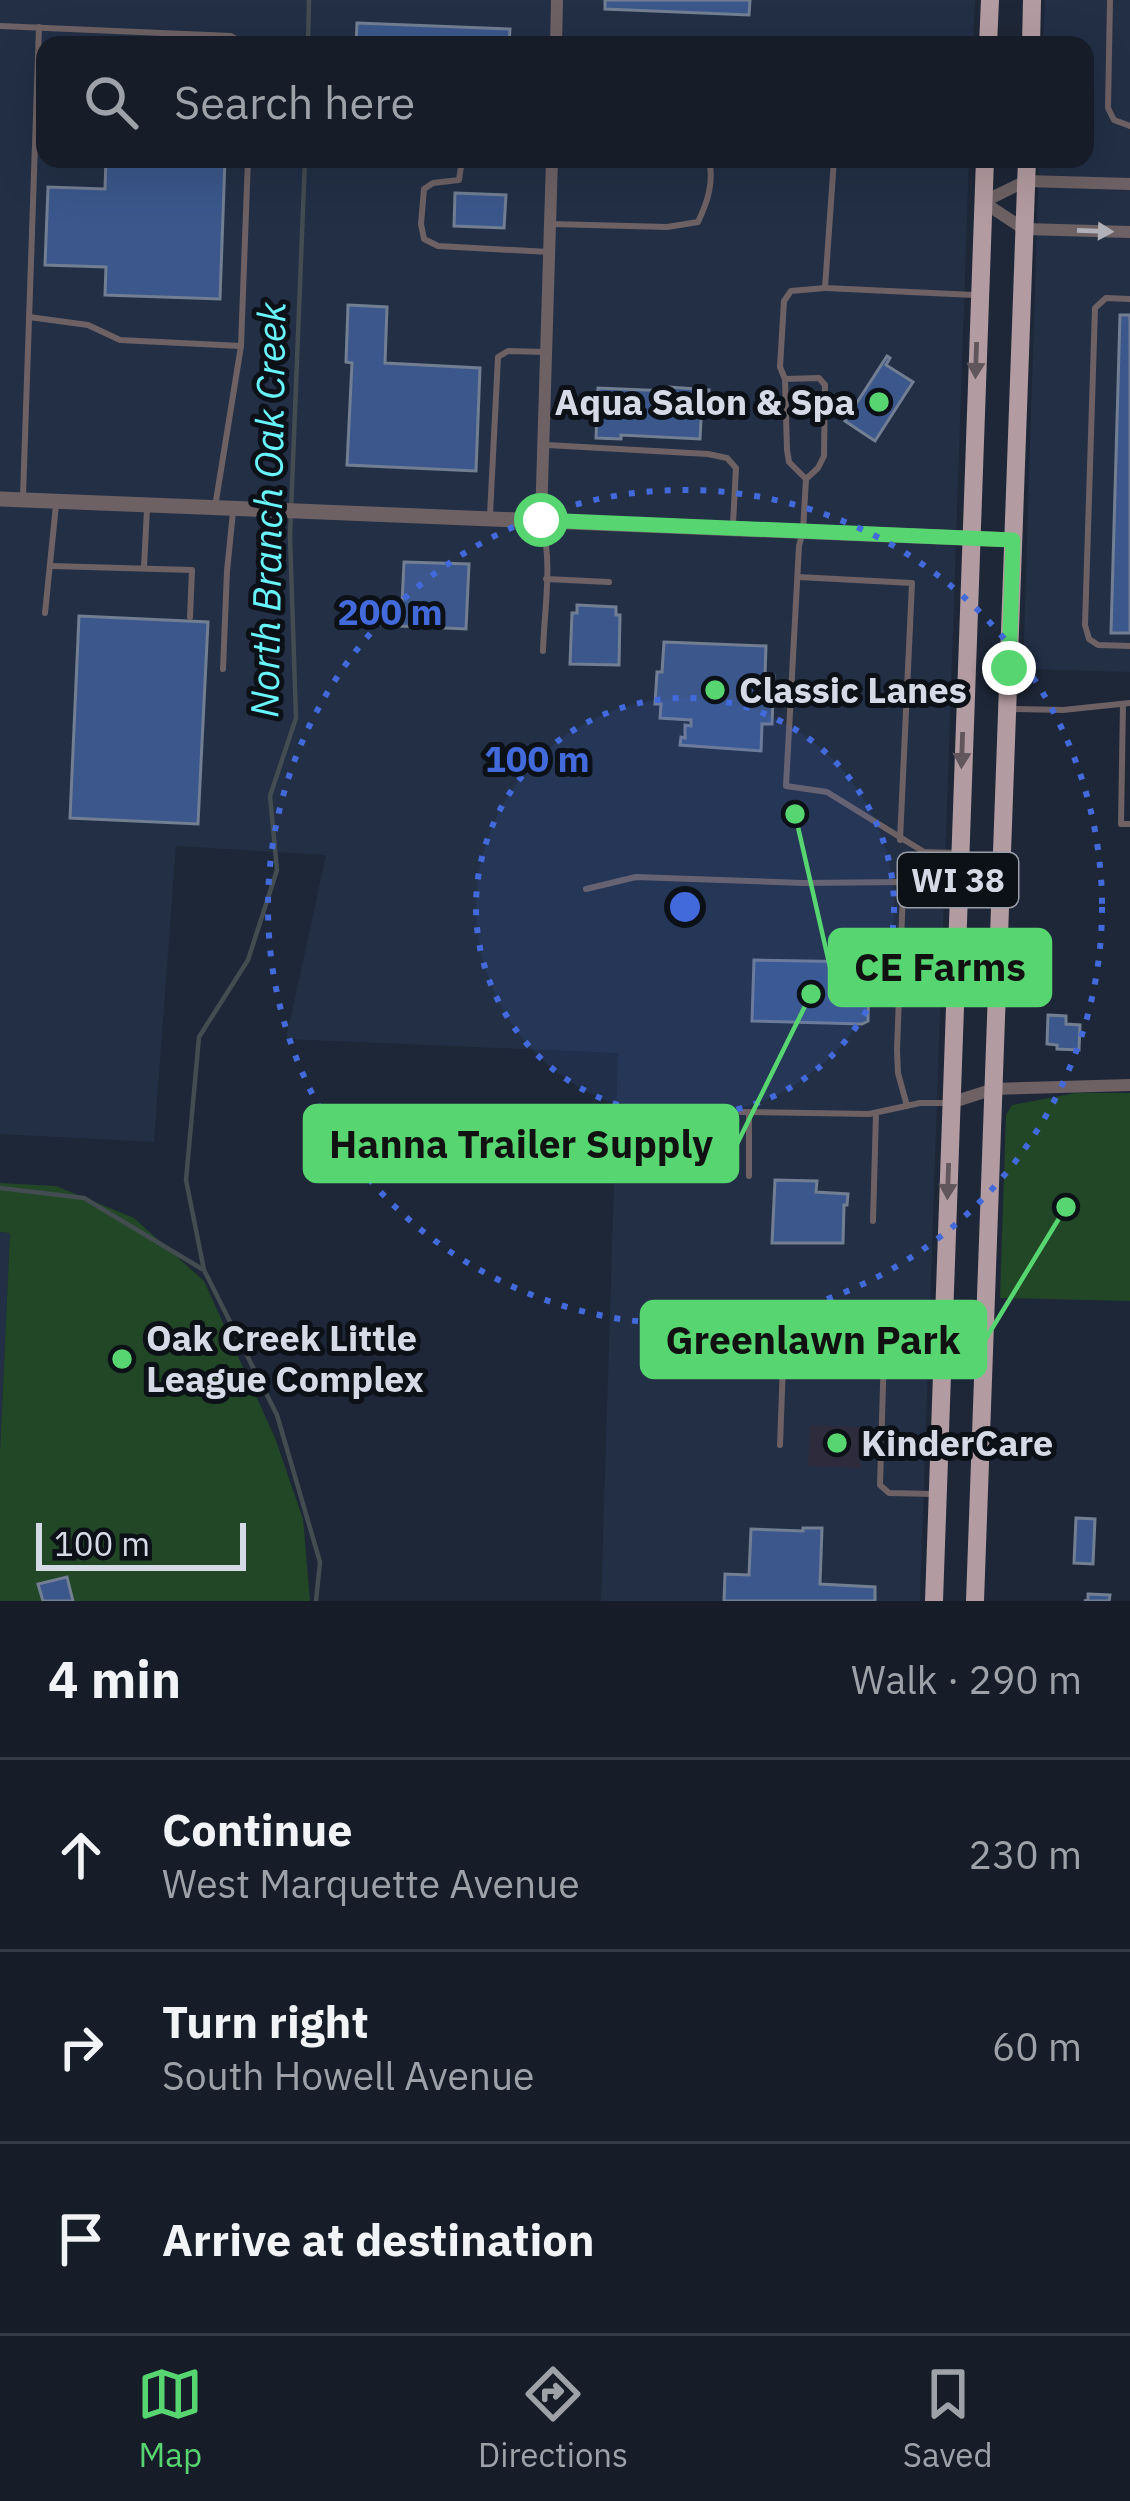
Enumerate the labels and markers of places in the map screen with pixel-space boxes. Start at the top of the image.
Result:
place label: Aqua Salon & Spa [555,378,855,425]
marker: Aqua Salon & Spa [866,389,892,415]
place label: Classic Lanes [739,666,967,713]
marker: Classic Lanes [702,677,728,703]
centre of rings [664,886,706,928]
callout: CE Farms [830,930,1050,1005]
callout: Hanna Trailer Supply [305,1106,737,1181]
callout: Greenlawn Park [642,1302,985,1377]
place label: Oak Creek Little League Complex [146,1314,424,1402]
marker: Oak Creek Little League Complex [109,1346,135,1372]
place label: KinderCare [861,1419,1053,1466]
marker: KinderCare [824,1430,850,1456]

